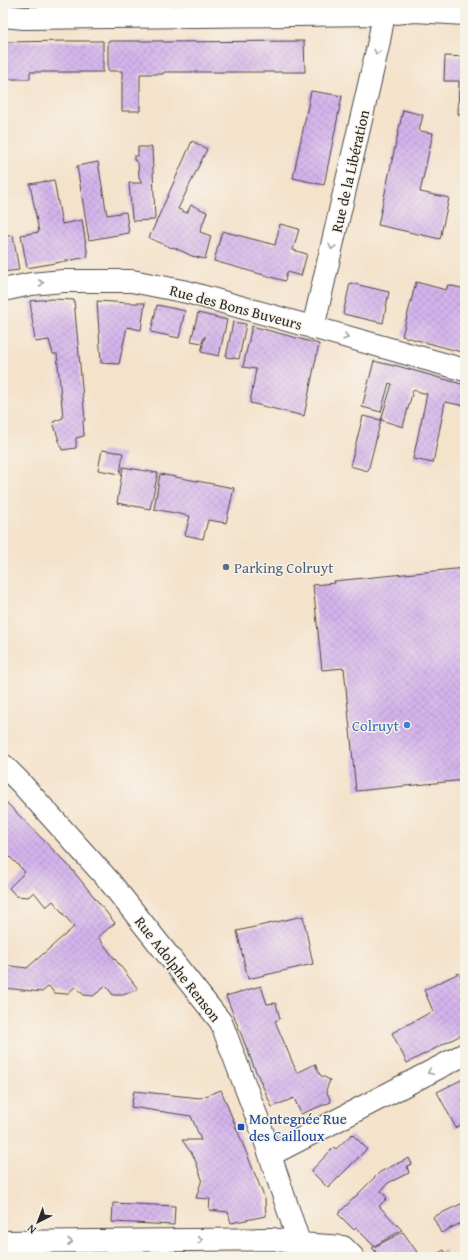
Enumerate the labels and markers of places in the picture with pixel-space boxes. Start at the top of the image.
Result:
place label: Parking Colruyt [234,557,334,578]
marker: Parking Colruyt [221,562,231,572]
place label: Colruyt [352,715,400,736]
marker: Colruyt [402,720,412,730]
place label: Montegnée Rue des Cailloux [249,1108,347,1146]
marker: Montegnée Rue des Cailloux [236,1122,246,1132]

